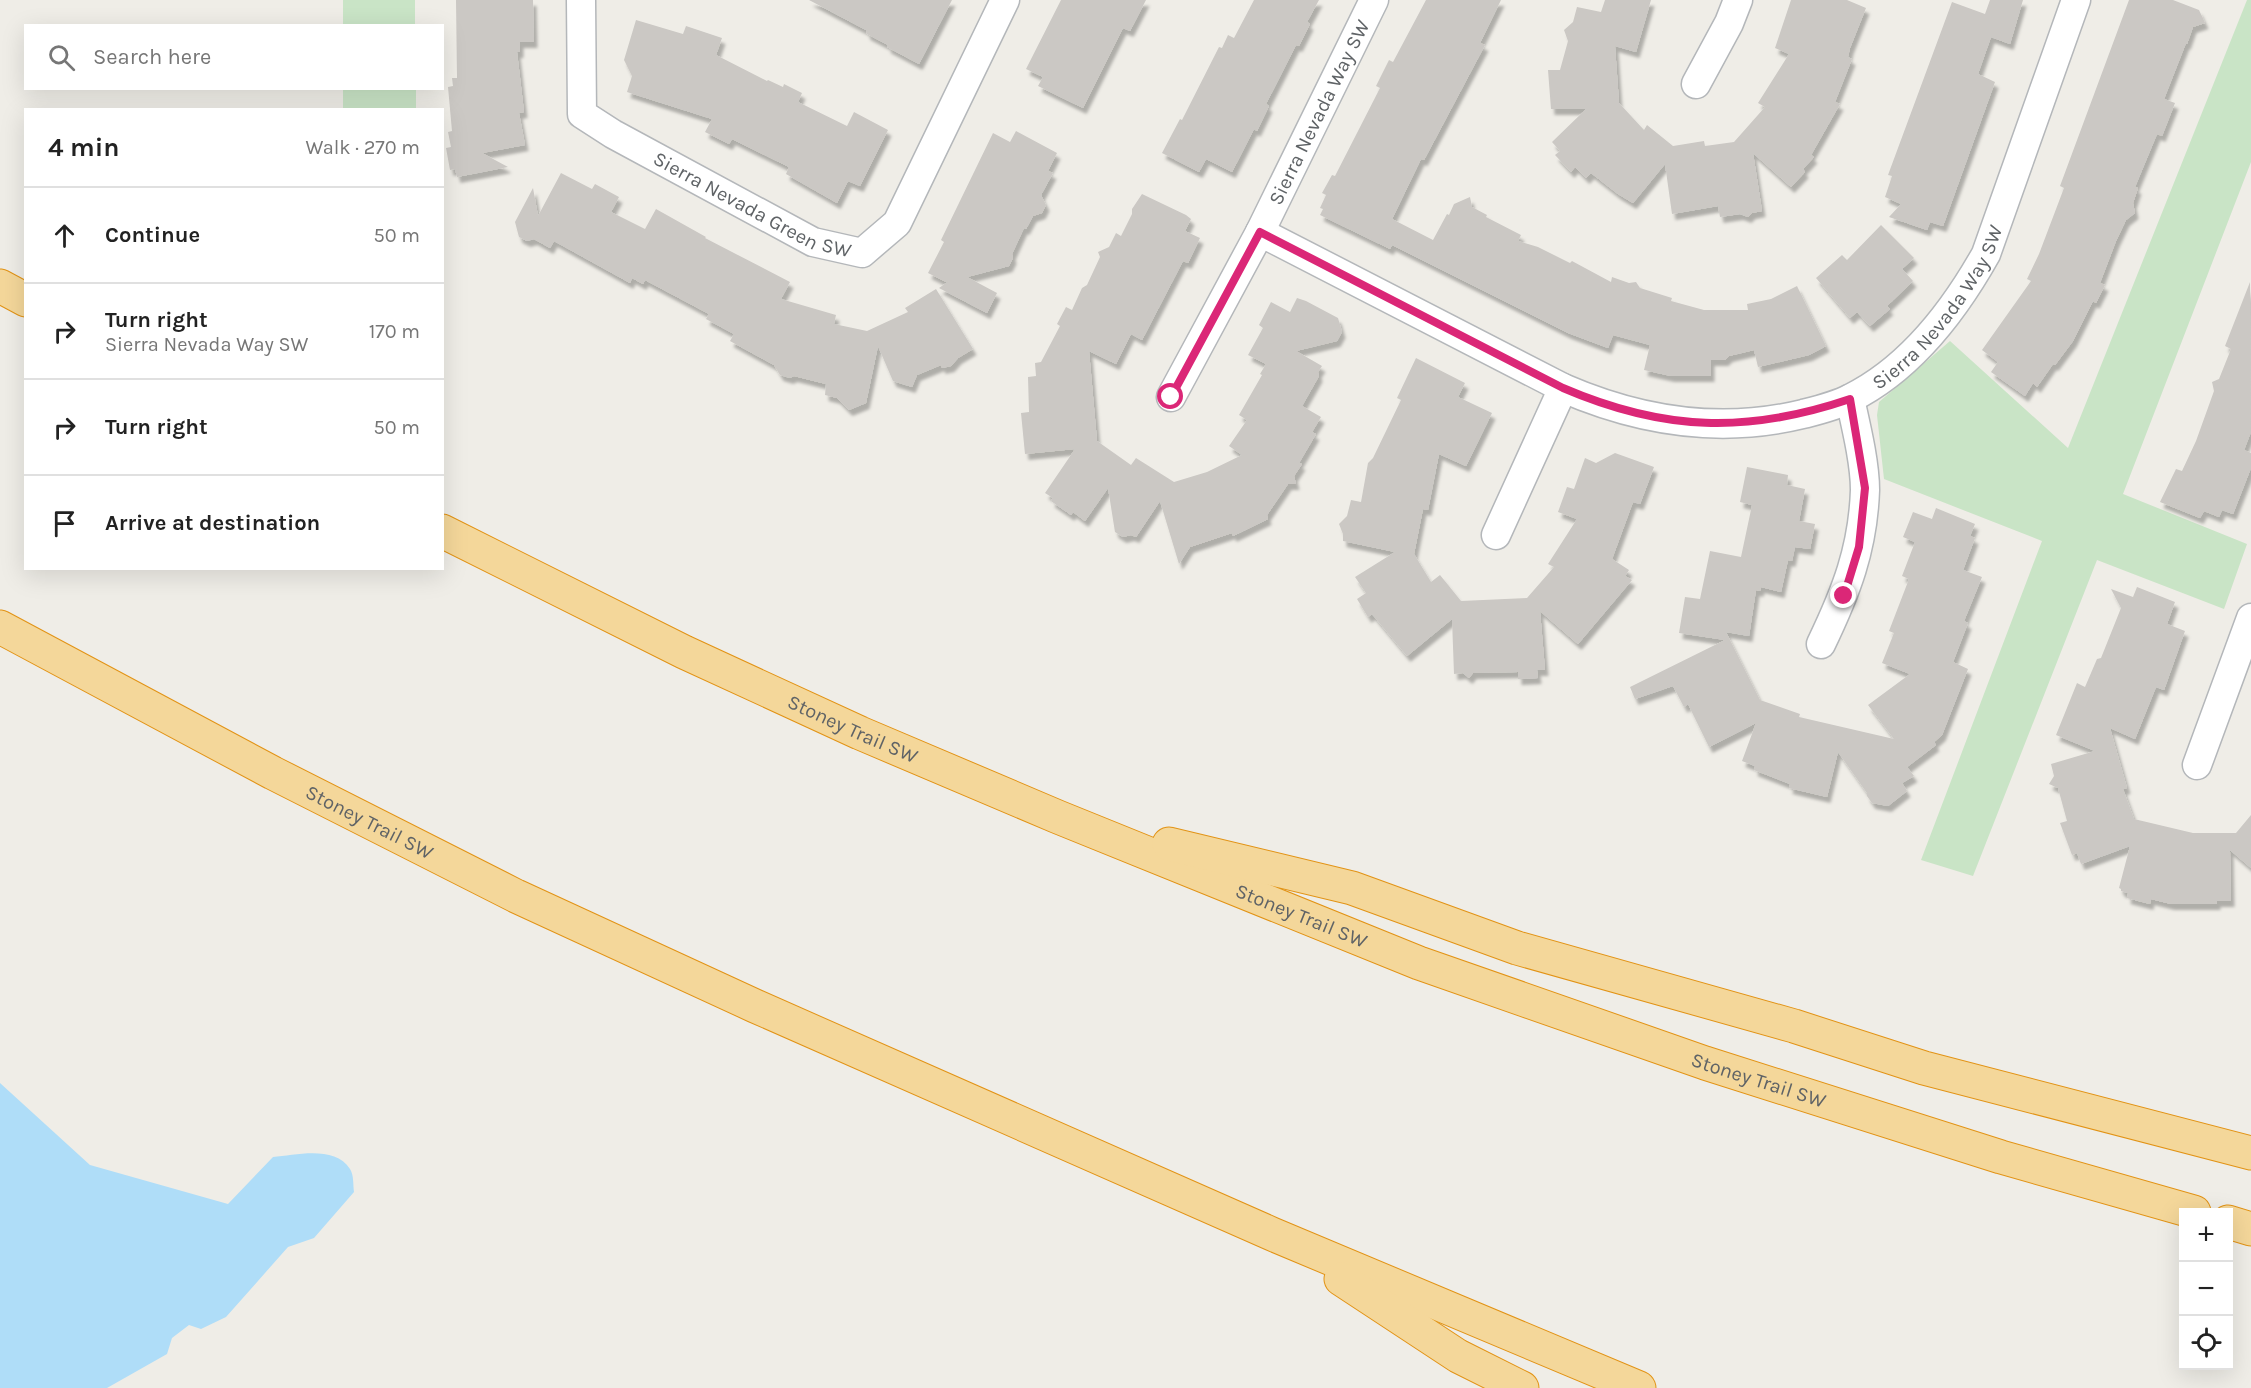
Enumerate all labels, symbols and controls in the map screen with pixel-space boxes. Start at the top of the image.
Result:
street label: Sierra Nevada Way SW [1264,16,1374,209]
search box [24,24,444,90]
icon: search [45,41,78,74]
text: Search here [93,44,211,70]
text: 4 min [48,132,119,163]
text: Walk · 270 m [306,136,420,159]
street label: Sierra Nevada Green SW [650,147,854,262]
icon: ahead [48,219,81,252]
text: Continue [105,222,200,248]
street label: Sierra Nevada Way SW [1868,222,2007,394]
text: 50 m [373,224,420,247]
text: Turn right [105,307,208,333]
icon: right [48,315,81,348]
text: 170 m [369,320,420,343]
text: Sierra Nevada Way SW [105,333,308,356]
route start [1157,383,1183,409]
icon: right [48,411,81,444]
text: Turn right [105,414,208,440]
text: 50 m [373,416,420,439]
icon: arrive [48,507,81,540]
text: Arrive at destination [105,510,320,536]
route end [1830,582,1856,608]
street label: Stoney Trail SW [784,690,921,768]
street label: Stoney Trail SW [302,780,438,864]
street label: Stoney Trail SW [1232,879,1371,952]
street label: Stoney Trail SW [1688,1048,1829,1112]
map controls [2179,1208,2233,1370]
button: + [2179,1208,2233,1262]
button: − [2179,1262,2233,1316]
button: locate [2179,1316,2233,1370]

